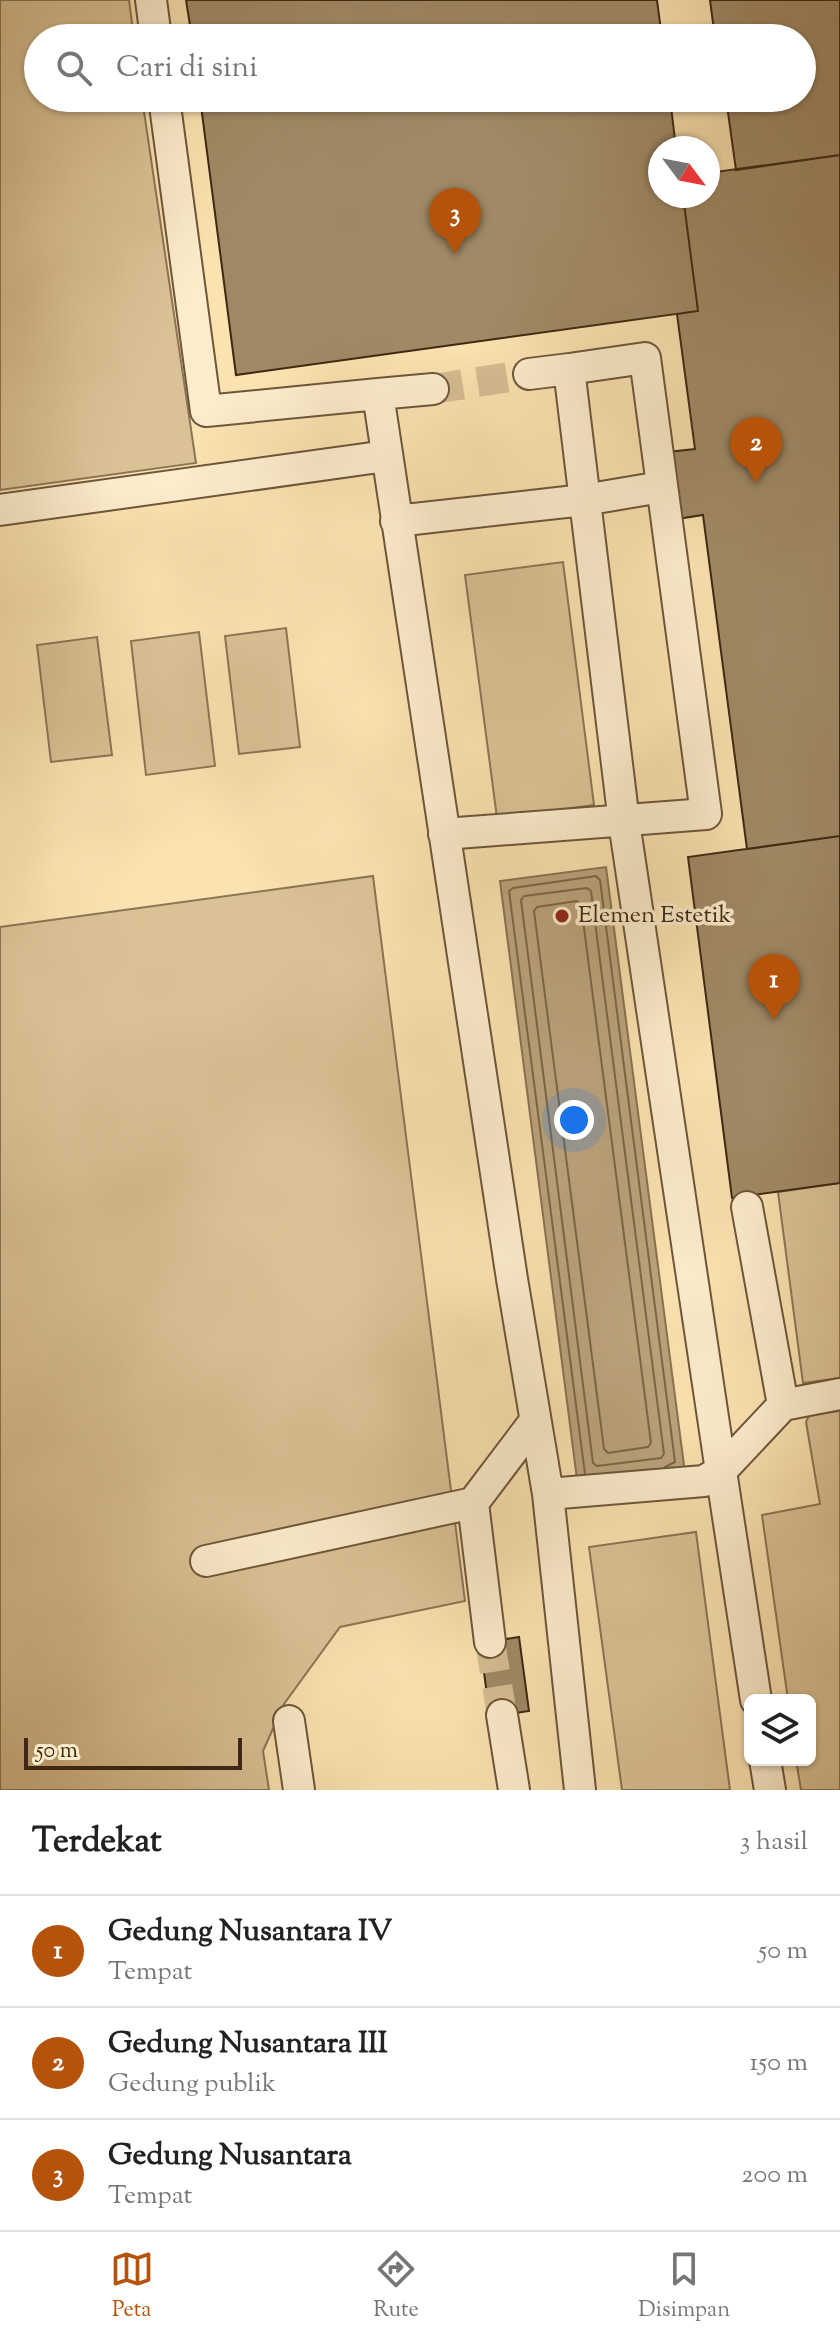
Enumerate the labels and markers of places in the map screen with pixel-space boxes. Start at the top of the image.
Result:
pin: 3 [429,188,481,254]
pin: 2 [730,417,782,483]
place label: Elemen Estetik [578,899,732,933]
marker: Elemen Estetik [553,907,571,925]
pin: 1 [748,954,800,1020]

